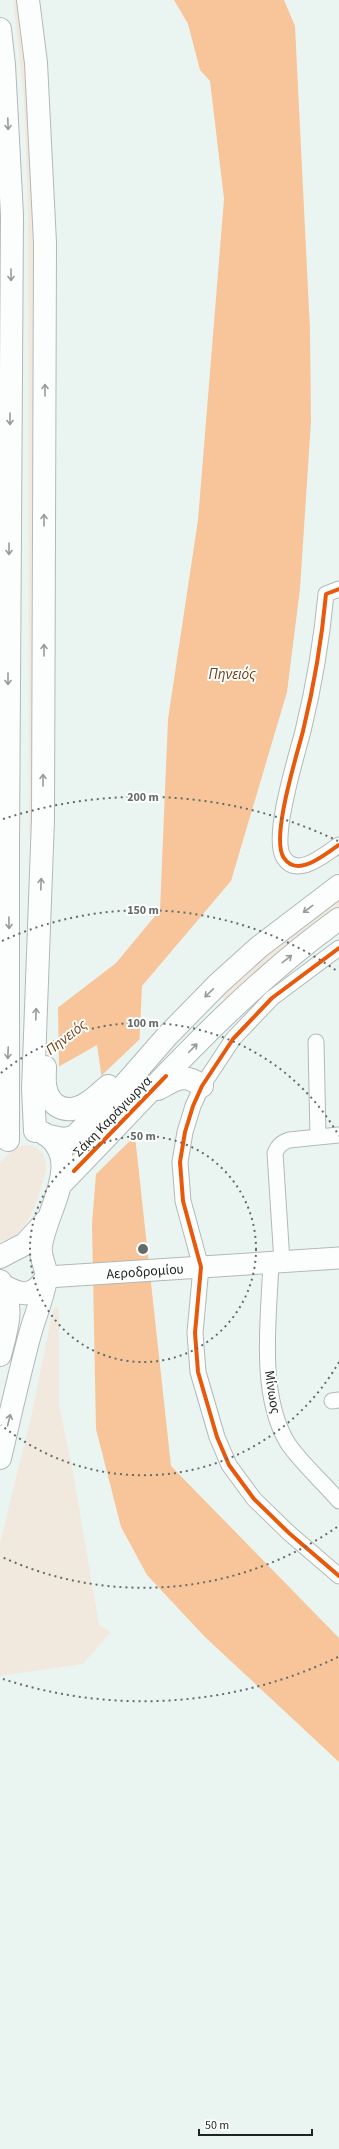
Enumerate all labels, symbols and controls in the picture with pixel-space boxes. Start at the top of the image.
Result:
one-way arrow [4,117,12,130]
one-way arrow [7,268,15,281]
one-way arrow [41,384,49,397]
one-way arrow [6,412,14,425]
one-way arrow [40,514,48,527]
one-way arrow [5,542,13,555]
one-way arrow [40,644,48,657]
water label: Πηνειός [208,664,256,685]
one-way arrow [5,672,12,685]
one-way arrow [39,774,47,787]
text: 200 m [127,789,159,806]
one-way arrow [37,878,44,891]
text: 150 m [127,902,159,919]
one-way arrow [302,905,313,913]
one-way arrow [5,916,13,929]
one-way arrow [282,954,293,963]
one-way arrow [204,988,214,998]
one-way arrow [32,1008,40,1021]
water label: Πηνειός [41,1014,92,1060]
text: 100 m [127,1015,159,1032]
one-way arrow [188,1043,198,1053]
one-way arrow [4,1046,12,1059]
street label: Σάκη Καράγιωργα [69,1072,157,1162]
text: 50 m [130,1128,156,1145]
centre of rings [136,1242,150,1256]
street label: Αεροδρομίου [106,1259,184,1285]
street label: Μίνωος [259,1369,285,1415]
one-way arrow [6,1414,13,1427]
scale bar [199,2111,312,2137]
text: 50 m [205,2117,229,2134]

